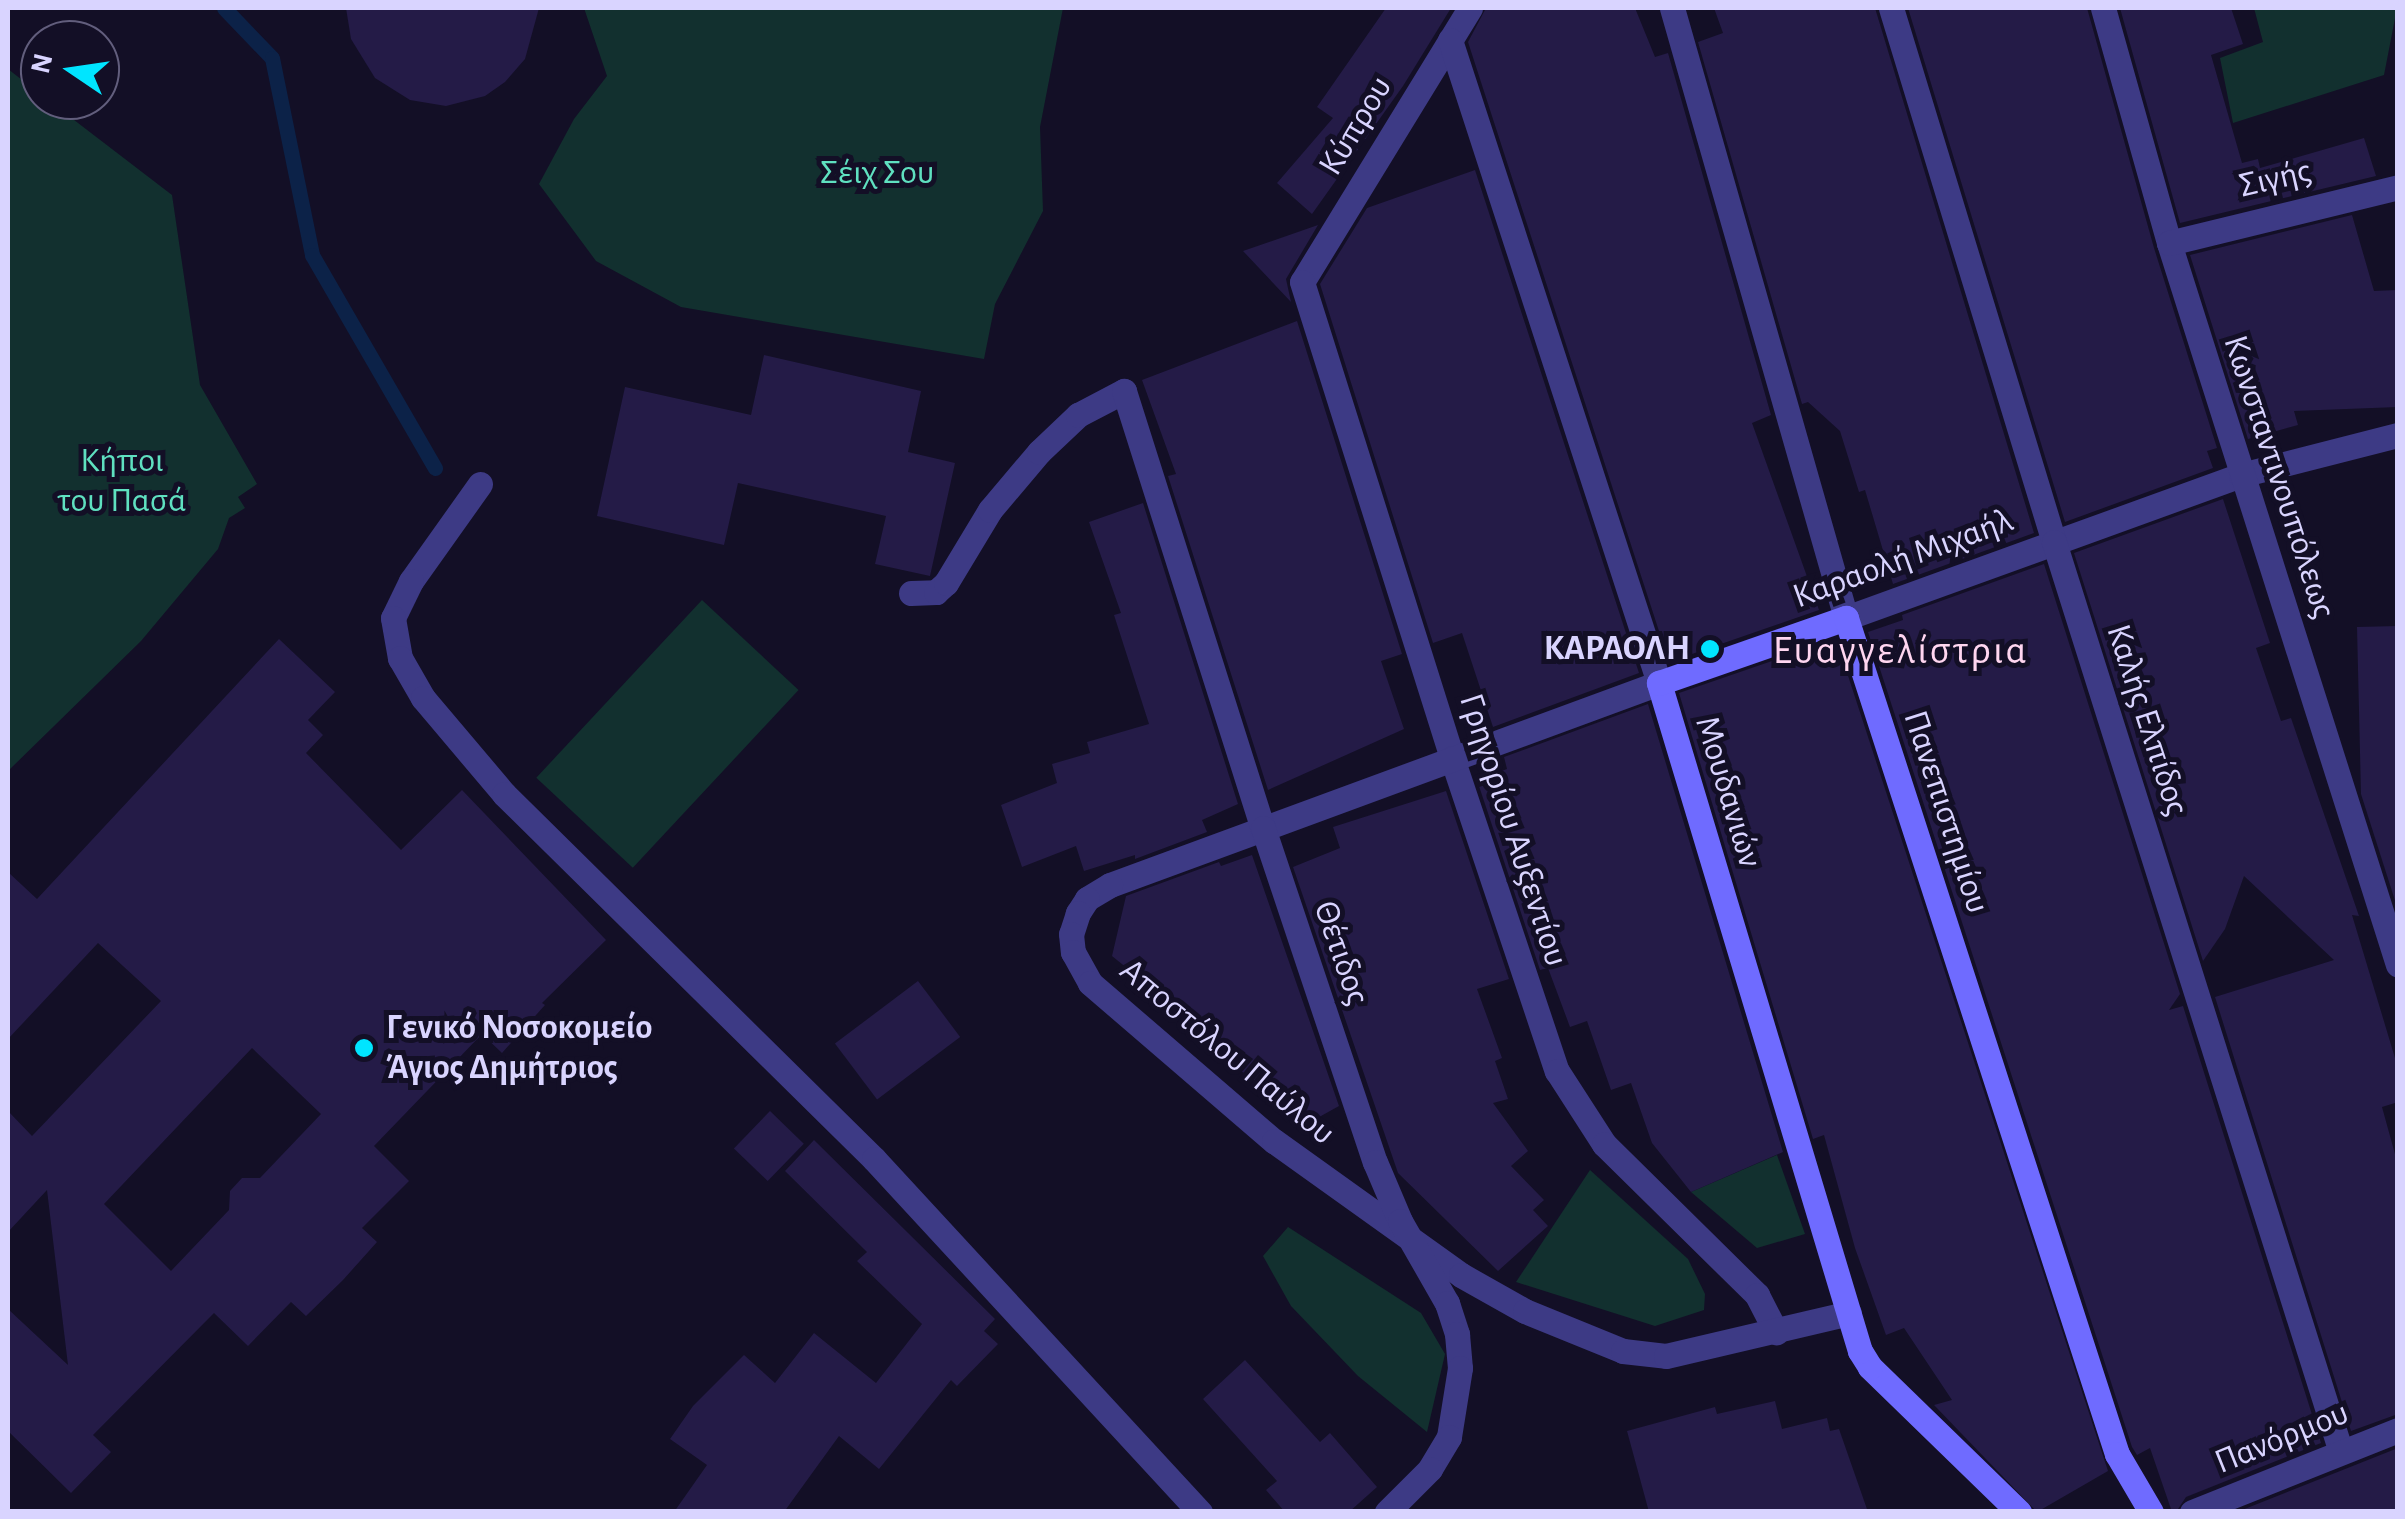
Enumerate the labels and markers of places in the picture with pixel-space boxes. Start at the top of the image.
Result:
place label: ΚΑΡΑΟΛΗ [1544,628,1690,670]
marker: ΚΑΡΑΟΛΗ [1699,638,1721,660]
place label: Γενικό Νοσοκομείο Άγιος Δημήτριος [386,1007,652,1089]
marker: Γενικό Νοσοκομείο Άγιος Δημήτριος [351,1035,377,1061]

